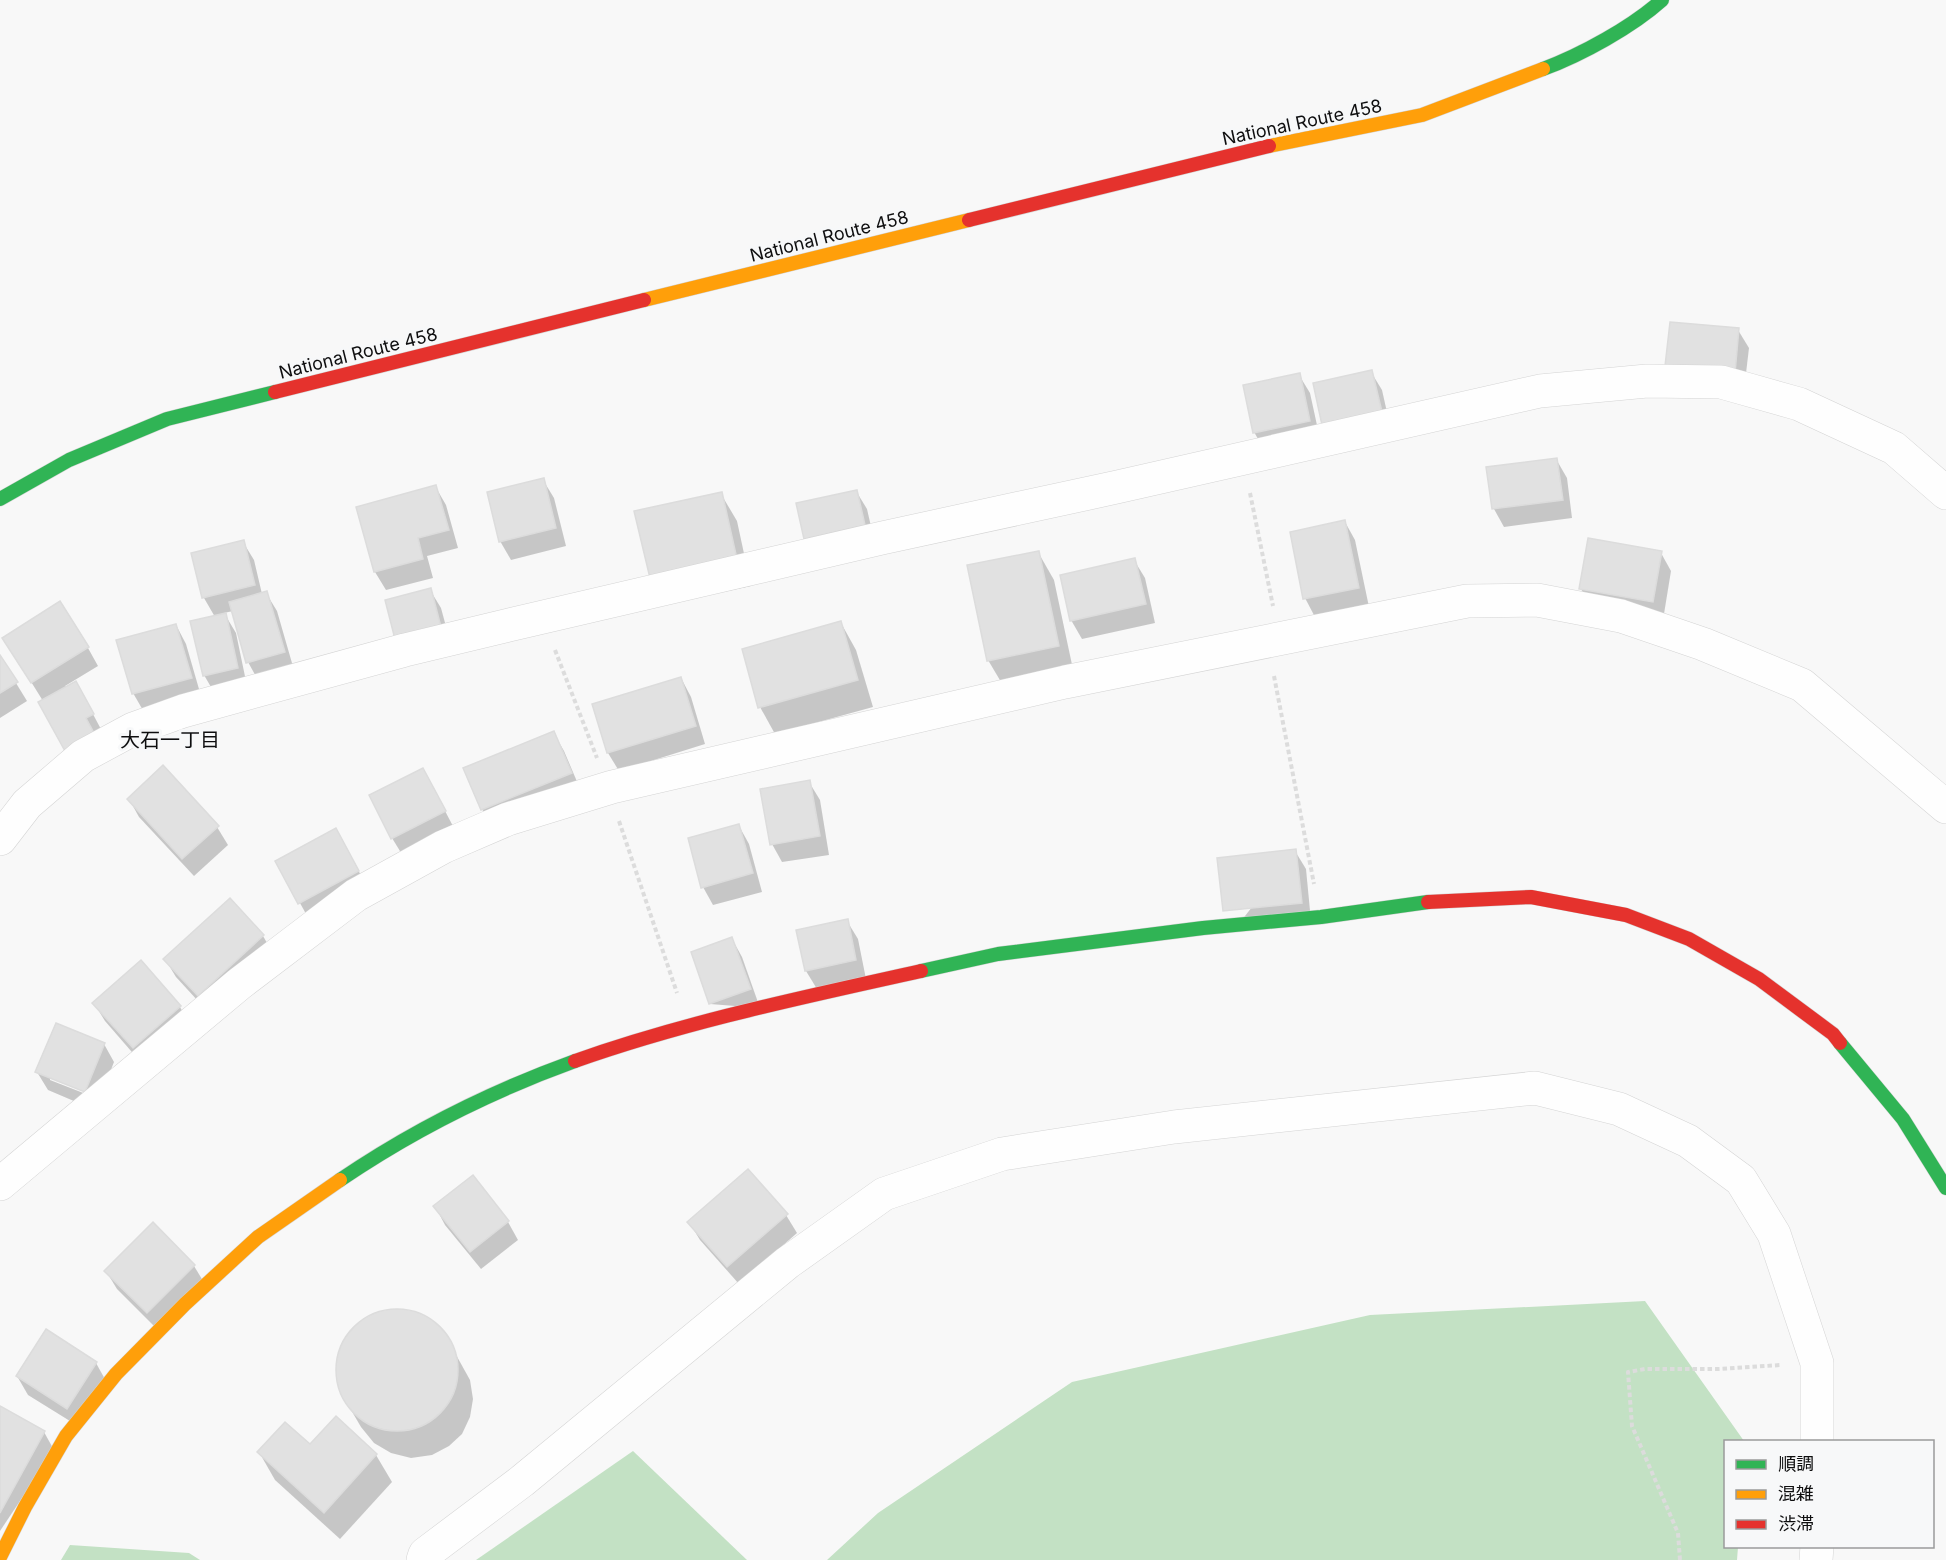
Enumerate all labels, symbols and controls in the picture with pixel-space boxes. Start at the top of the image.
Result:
street label: National Route 458 [1220,95,1384,149]
street label: National Route 458 [748,206,910,266]
street label: National Route 458 [277,323,439,383]
district label: 大石一丁目 [120,728,220,752]
legend [1724,1440,1934,1548]
text: 順調 [1778,1453,1814,1474]
text: 混雑 [1778,1483,1814,1504]
text: 渋滞 [1778,1513,1814,1534]

